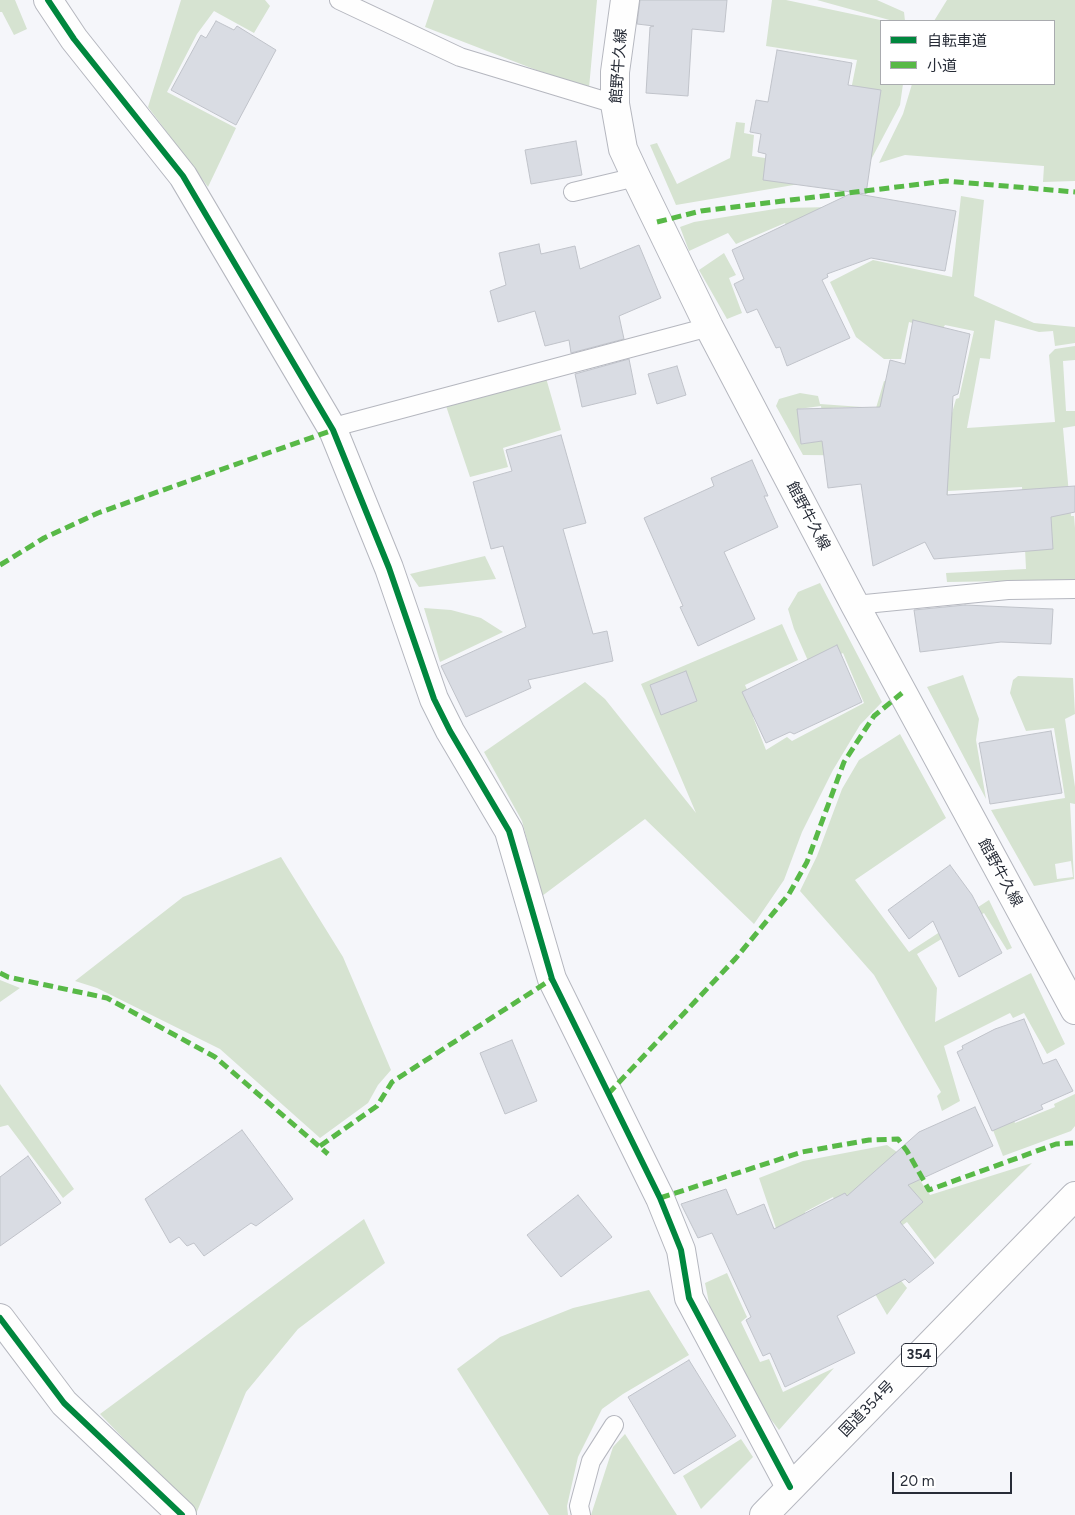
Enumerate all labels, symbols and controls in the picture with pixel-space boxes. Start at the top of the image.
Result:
legend [880,20,1055,85]
street label: 館野牛久線 [607,28,631,104]
text: 自転車道 [927,32,987,50]
text: 小道 [927,57,957,75]
street label: 館野牛久線 [782,479,834,553]
street label: 館野牛久線 [974,836,1026,910]
road number: 354 [902,1344,936,1366]
street label: 国道354号 [836,1377,898,1441]
scale bar [895,1462,1015,1494]
text: 20 m [900,1472,934,1490]

